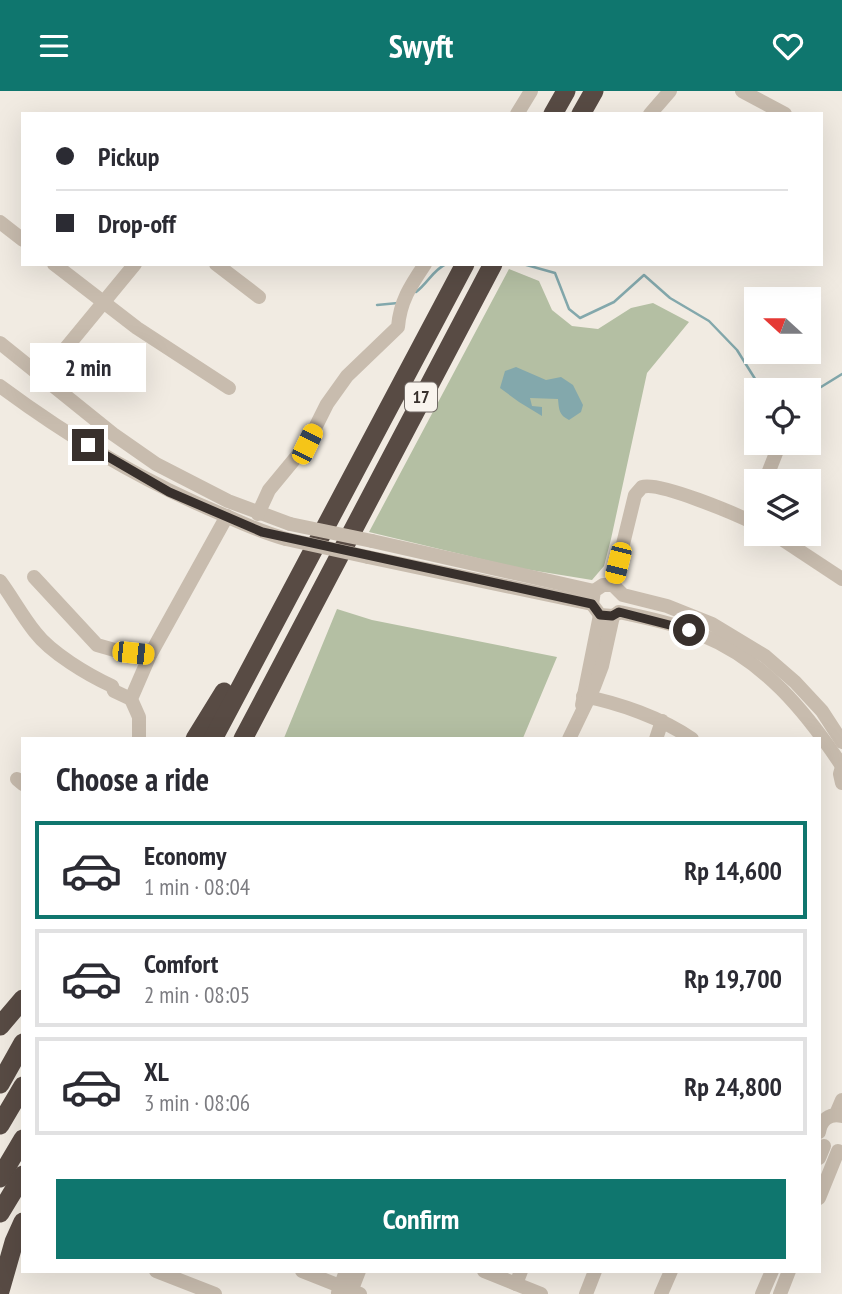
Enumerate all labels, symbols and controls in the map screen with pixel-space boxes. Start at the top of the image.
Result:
text: Swyft [389,25,453,67]
icon: menu [35,27,73,65]
icon: heart [769,27,807,65]
text: Pickup [98,140,159,173]
text: Drop-off [98,207,176,240]
north arrow [744,287,821,364]
map controls [744,287,821,546]
callout: 2 min [30,343,146,393]
text: 2 min [65,353,111,382]
button: locate [744,378,821,455]
road number: 17 [405,383,437,411]
car [289,421,326,467]
route end [72,429,104,461]
button: layers [744,469,821,546]
car [603,540,634,586]
route start [673,614,705,646]
car [112,640,155,666]
text: Choose a ride [56,758,209,800]
icon: car [60,839,123,902]
text: Economy [144,839,226,872]
text: Rp 14,600 [684,854,782,887]
text: 1 min · 08:04 [144,872,250,901]
icon: car [60,947,123,1010]
text: Comfort [144,947,218,980]
text: Rp 19,700 [684,962,782,995]
text: 2 min · 08:05 [144,980,250,1009]
icon: car [60,1055,123,1118]
text: XL [144,1055,169,1088]
text: Rp 24,800 [684,1070,782,1103]
text: 3 min · 08:06 [144,1088,250,1117]
button: Confirm [56,1179,786,1259]

